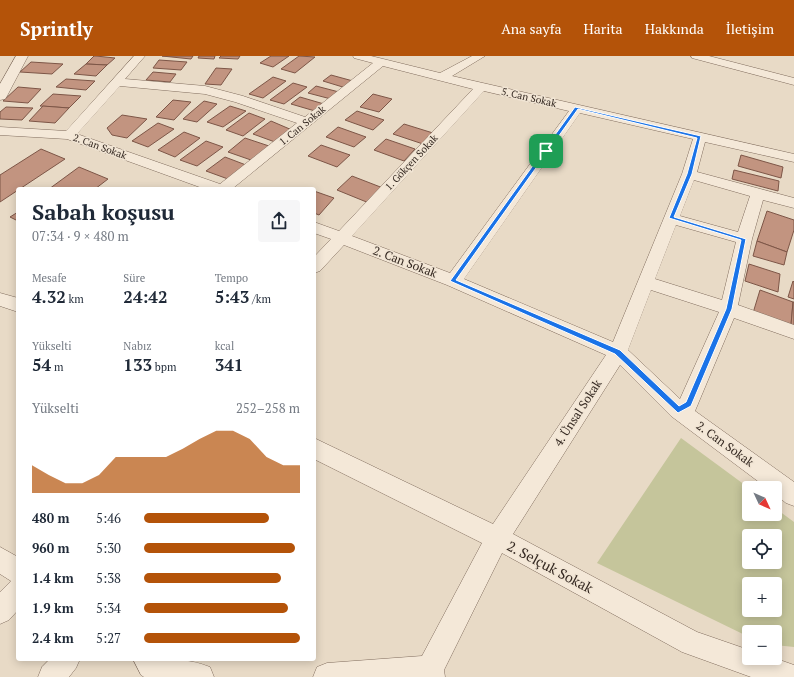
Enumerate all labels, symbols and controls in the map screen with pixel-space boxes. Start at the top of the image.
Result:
text: Sprintly [20,16,93,41]
text: Ana sayfa [501,19,562,38]
text: Harita [584,19,623,38]
text: Hakkında [645,19,704,38]
text: İletişim [726,19,774,38]
street label: 5. Can Sokak [500,85,559,110]
street label: 1. Can Sokak [276,102,329,148]
street label: 2. Can Sokak [71,131,129,162]
street label: 1. Gökçen Sokak [382,131,441,193]
pin [529,134,563,168]
icon: arrive [535,140,557,162]
text: Sabah koşusu [32,197,175,226]
button: share [258,200,300,242]
text: 07:34 · 9 × 480 m [32,227,129,245]
street label: 2. Can Sokak [371,242,440,281]
text: Mesafe [32,271,67,285]
text: Süre [123,271,145,285]
text: Tempo [215,271,248,285]
text: 4.32 [32,285,66,308]
text: 24:42 [123,285,168,308]
text: 5:43 [215,285,249,308]
text: km [66,292,84,306]
text: /km [249,292,271,306]
text: Yükselti [32,339,72,353]
text: Nabız [123,339,152,353]
text: kcal [215,339,234,353]
text: 54 [32,353,51,376]
text: 133 [123,353,152,376]
text: 341 [215,353,243,376]
text: m [51,360,63,374]
text: bpm [152,360,177,374]
street label: 4. Ünsal Sokak [550,376,605,449]
text: Yükselti [32,399,79,417]
text: 252–258 m [236,399,300,417]
street label: 2. Can Sokak [694,418,758,470]
north arrow [742,481,782,521]
map controls [742,481,782,665]
text: 480 m [32,509,70,527]
text: 5:46 [96,509,121,527]
button: locate [742,529,782,569]
street label: 2. Selçuk Sokak [504,536,597,598]
text: 960 m [32,539,70,557]
text: 5:30 [96,539,121,557]
text: 1.4 km [32,569,74,587]
text: 5:38 [96,569,121,587]
button: + [742,577,782,617]
text: 1.9 km [32,599,74,617]
text: 5:34 [96,599,121,617]
button: − [742,625,782,665]
text: 2.4 km [32,629,74,647]
text: 5:27 [96,629,121,647]

